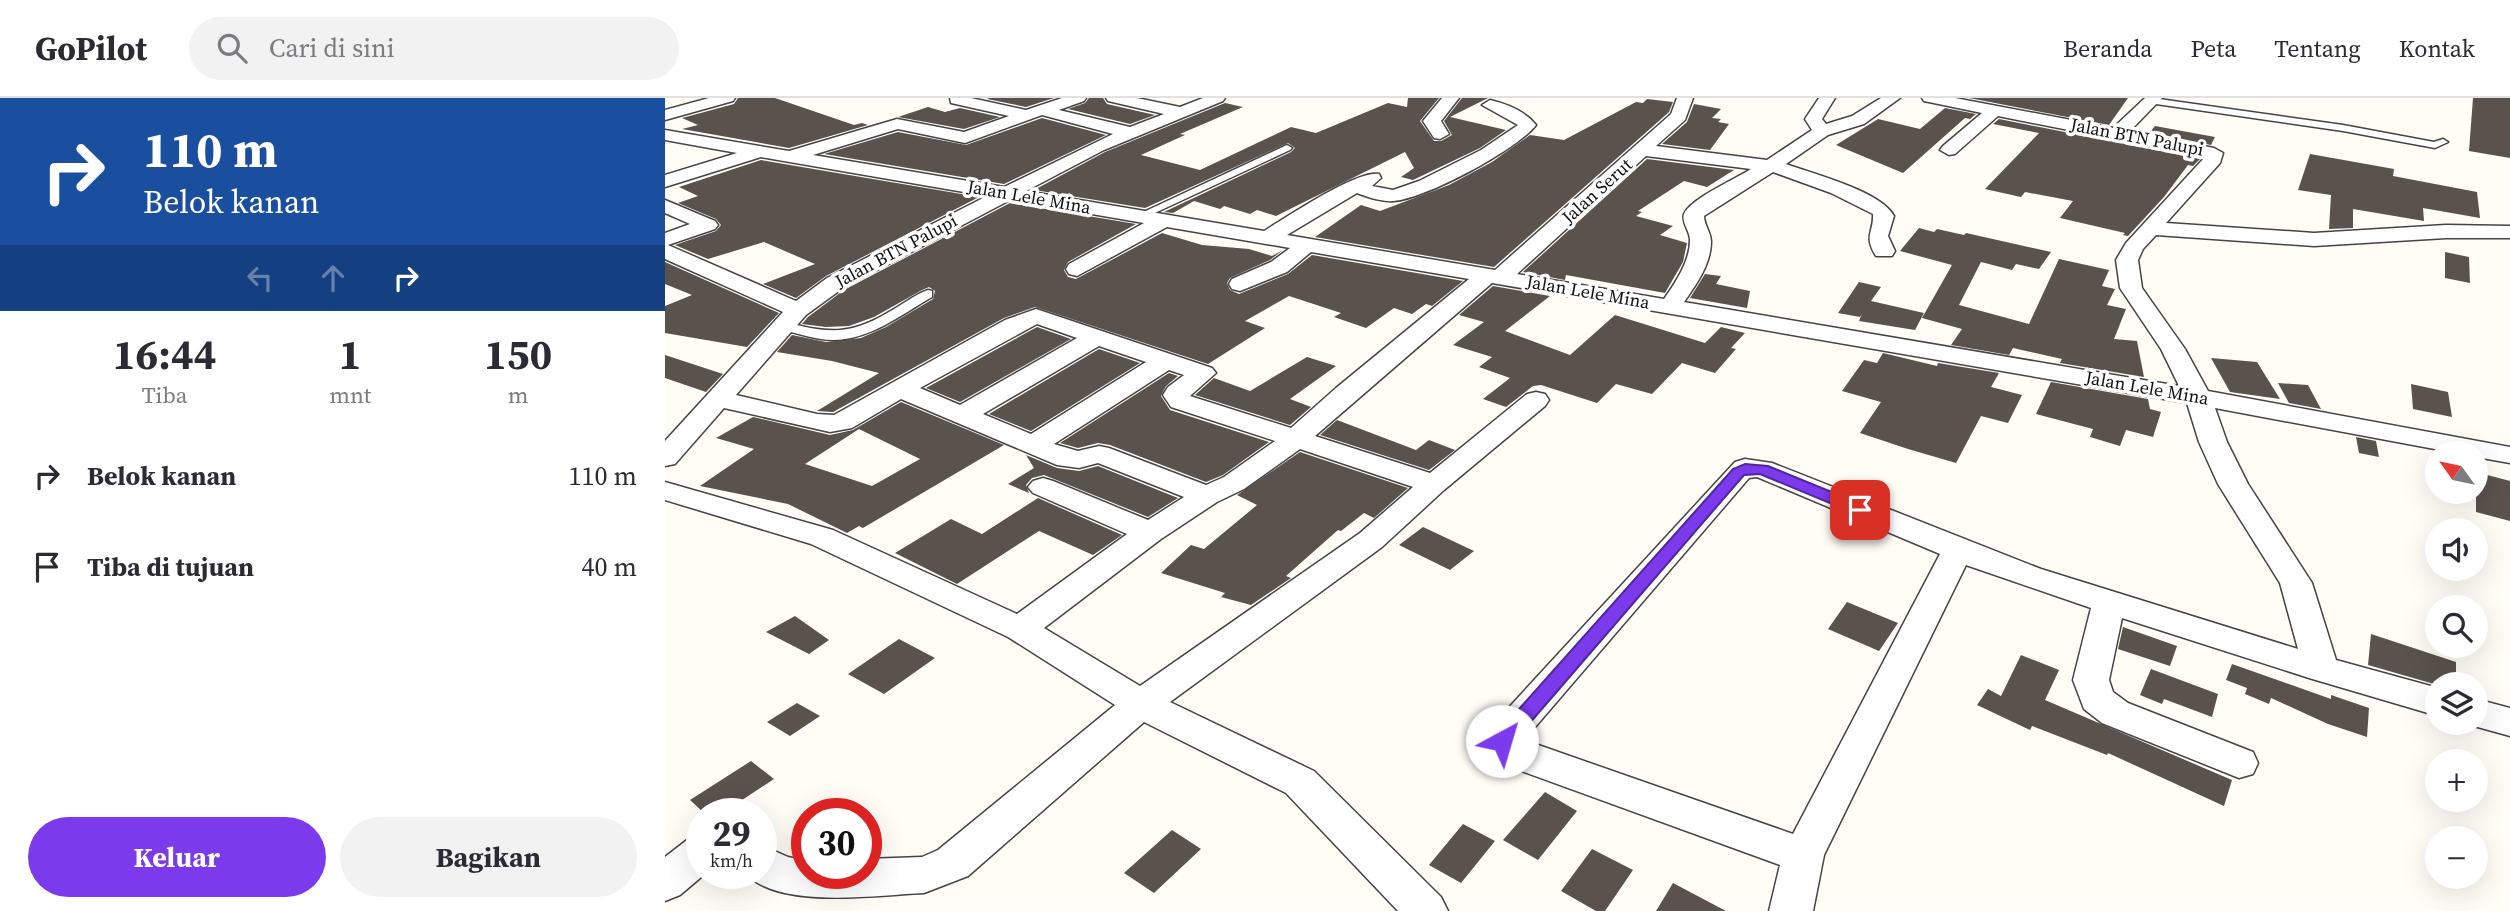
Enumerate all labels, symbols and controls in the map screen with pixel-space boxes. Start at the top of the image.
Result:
search box [189,17,679,80]
text: GoPilot [35,26,147,71]
icon: search [213,29,251,67]
text: Cari di sini [269,30,394,66]
text: Beranda [2063,32,2152,65]
text: Peta [2190,32,2236,65]
text: Tentang [2274,32,2361,65]
text: Kontak [2399,32,2475,65]
street label: Jalan BTN Palupi [2067,111,2206,162]
text: 110 m [143,116,278,183]
icon: right [28,126,119,217]
street label: Jalan Serut [1555,152,1638,230]
street label: Jalan Lele Mina [964,173,1094,220]
text: Belok kanan [143,180,319,224]
street label: Jalan BTN Palupi [829,208,961,294]
icon: left [241,259,279,297]
icon: ahead [314,259,352,297]
icon: right [387,259,425,297]
street label: Jalan Lele Mina [1523,268,1653,315]
text: 16:44 [113,325,216,383]
text: 1 [339,325,362,383]
text: 150 [484,325,552,383]
street label: Jalan Lele Mina [2082,364,2212,411]
text: Tiba [142,379,187,411]
text: mnt [329,379,371,411]
text: m [508,379,528,411]
north arrow [2425,441,2489,504]
map controls [2425,441,2488,889]
icon: right [28,457,66,495]
text: Belok kanan [87,458,236,494]
text: 110 m [569,458,637,494]
pin [1830,480,1890,540]
icon: arrive [1841,491,1879,529]
button: sound [2425,518,2488,581]
icon: arrive [28,548,66,586]
text: Tiba di tujuan [87,549,254,585]
text: 40 m [582,549,637,585]
button: search [2425,595,2488,658]
button: layers [2425,672,2488,735]
position arrow [1465,704,1539,778]
button: + [2425,749,2488,812]
speed limit sign: 30 [791,798,882,889]
text: 29 [713,810,750,858]
button: Keluar [28,817,326,897]
button: Bagikan [340,817,637,897]
button: − [2425,826,2488,889]
text: km/h [710,848,753,873]

